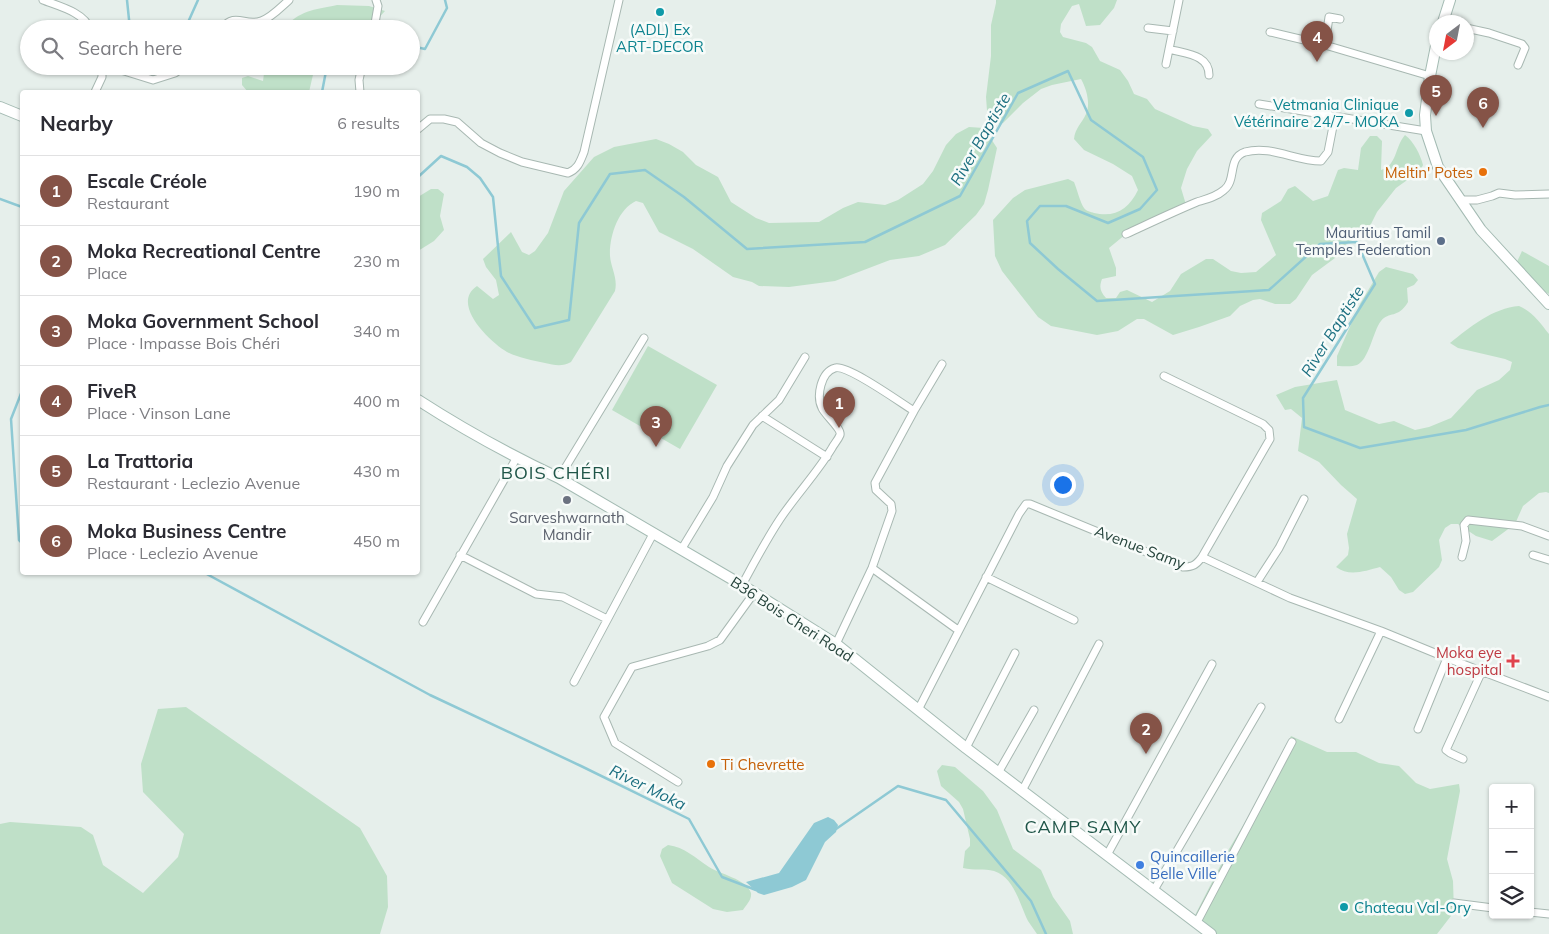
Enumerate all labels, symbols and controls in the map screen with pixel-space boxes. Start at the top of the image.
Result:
marker: (ADL) Ex ART-DECOR [654,6,666,18]
north arrow [1429,15,1474,60]
search box [20,20,420,75]
place label: (ADL) Ex ART-DECOR [616,20,704,56]
pin: 4 [1301,21,1333,62]
icon: search [38,34,66,62]
text: Search here [78,36,182,60]
pin: 5 [1420,75,1452,116]
pin: 6 [1467,87,1499,128]
water label: River Baptiste [945,89,1015,189]
place label: Vetmania Clinique Vétérinaire 24/7- MOKA [1234,95,1399,131]
marker: Vetmania Clinique Vétérinaire 24/7- MOKA [1403,107,1415,119]
text: Nearby [40,110,113,136]
text: 6 results [337,113,400,133]
place label: Meltin' Potes [1385,163,1473,182]
marker: Meltin' Potes [1477,166,1489,178]
text: Escale Créole [87,169,207,193]
text: 1 [51,181,61,201]
text: 190 m [353,181,400,201]
text: Restaurant [87,193,169,213]
place label: Mauritius Tamil Temples Federation [1296,223,1431,259]
marker: Mauritius Tamil Temples Federation [1435,235,1447,247]
text: Moka Recreational Centre [87,239,321,263]
text: 2 [51,251,61,271]
text: 230 m [353,251,400,271]
text: Place [87,263,127,283]
water label: River Baptiste [1296,282,1368,380]
text: Moka Government School [87,309,319,333]
text: 3 [51,321,61,341]
text: 340 m [353,321,400,341]
text: Place · Impasse Bois Chéri [87,333,280,353]
text: FiveR [87,379,137,403]
pin: 1 [823,387,855,428]
text: 4 [51,391,61,411]
text: 400 m [353,391,400,411]
text: Place · Vinson Lane [87,403,231,423]
pin: 3 [640,406,672,447]
text: La Trattoria [87,449,193,473]
text: 5 [51,461,61,481]
text: 430 m [353,461,400,481]
district label: BOIS CHÉRI [501,461,611,484]
your location [1050,472,1076,498]
text: Restaurant · Leclezio Avenue [87,473,300,493]
marker: Sarveshwarnath Mandir [561,494,573,506]
place label: Sarveshwarnath Mandir [509,508,625,544]
text: Moka Business Centre [87,519,286,543]
street label: Avenue Samy [1092,521,1188,573]
text: 6 [51,531,61,551]
text: 450 m [353,531,400,551]
text: Place · Leclezio Avenue [87,543,258,563]
street label: B36 Bois Cheri Road [727,572,857,666]
place label: Moka eye hospital [1436,643,1502,679]
marker: Moka eye hospital [1506,654,1520,668]
pin: 2 [1130,713,1162,754]
place label: Ti Chevrette [721,755,805,774]
marker: Ti Chevrette [705,758,717,770]
water label: River Moka [607,760,690,814]
map controls [1489,784,1534,919]
button: + [1489,784,1534,829]
district label: CAMP SAMY [1025,815,1142,838]
button: − [1489,829,1534,874]
place label: Quincaillerie Belle Ville [1150,847,1235,883]
marker: Quincaillerie Belle Ville [1134,859,1146,871]
button: layers [1489,874,1534,919]
place label: Chateau Val-Ory [1354,898,1471,917]
marker: Chateau Val-Ory [1338,901,1350,913]

